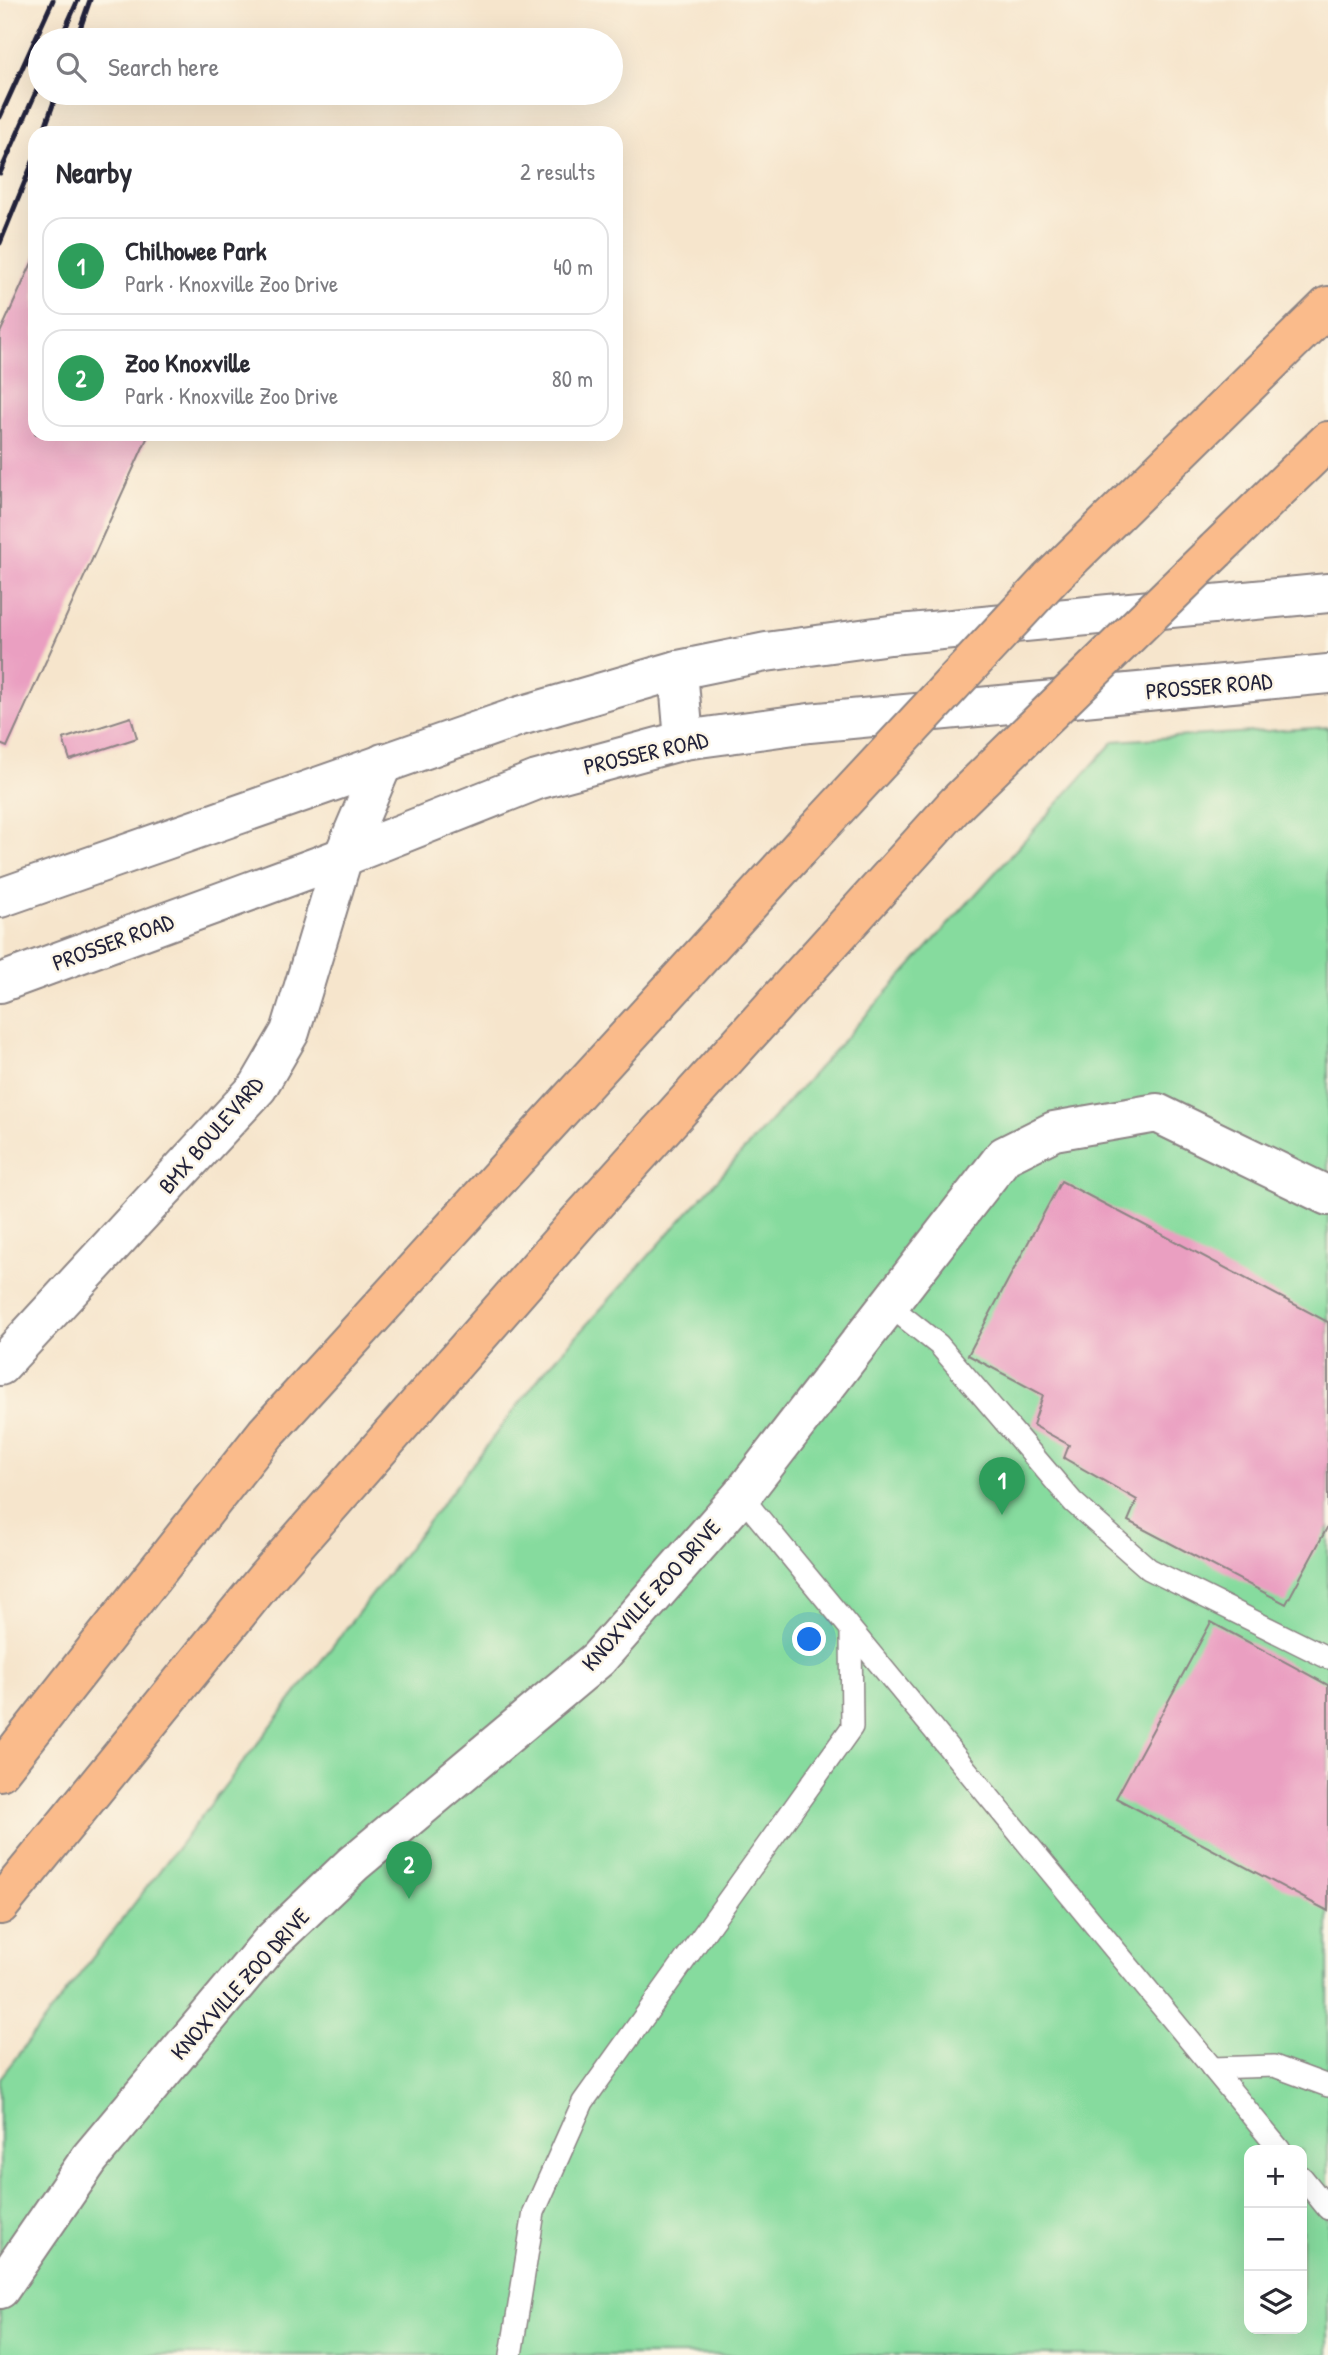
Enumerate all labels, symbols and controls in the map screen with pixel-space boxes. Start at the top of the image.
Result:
search box [28,28,623,105]
icon: search [52,48,90,86]
text: Search here [108,49,219,84]
text: Nearby [56,152,132,192]
text: 2 results [520,156,595,187]
text: Chilhowee Park [125,233,267,268]
text: 1 [77,251,85,282]
text: 40 m [553,251,593,282]
text: Park · Knoxville Zoo Drive [125,268,338,299]
text: Zoo Knoxville [125,345,250,380]
text: 2 [76,363,86,394]
text: 80 m [552,363,593,394]
text: Park · Knoxville Zoo Drive [125,380,338,411]
street label: PROSSER ROAD [1145,665,1273,706]
street label: PROSSER ROAD [581,723,711,782]
street label: PROSSER ROAD [48,905,178,978]
street label: BMX BOULEVARD [151,1069,270,1200]
pin: 1 [979,1457,1025,1515]
street label: KNOXVILLE ZOO DRIVE [574,1512,727,1677]
your location [792,1622,826,1656]
pin: 2 [386,1841,432,1899]
street label: KNOXVILLE ZOO DRIVE [163,1901,316,2066]
map controls [1244,2145,1307,2334]
button: + [1244,2145,1307,2208]
button: − [1244,2208,1307,2271]
button: layers [1244,2271,1307,2334]

